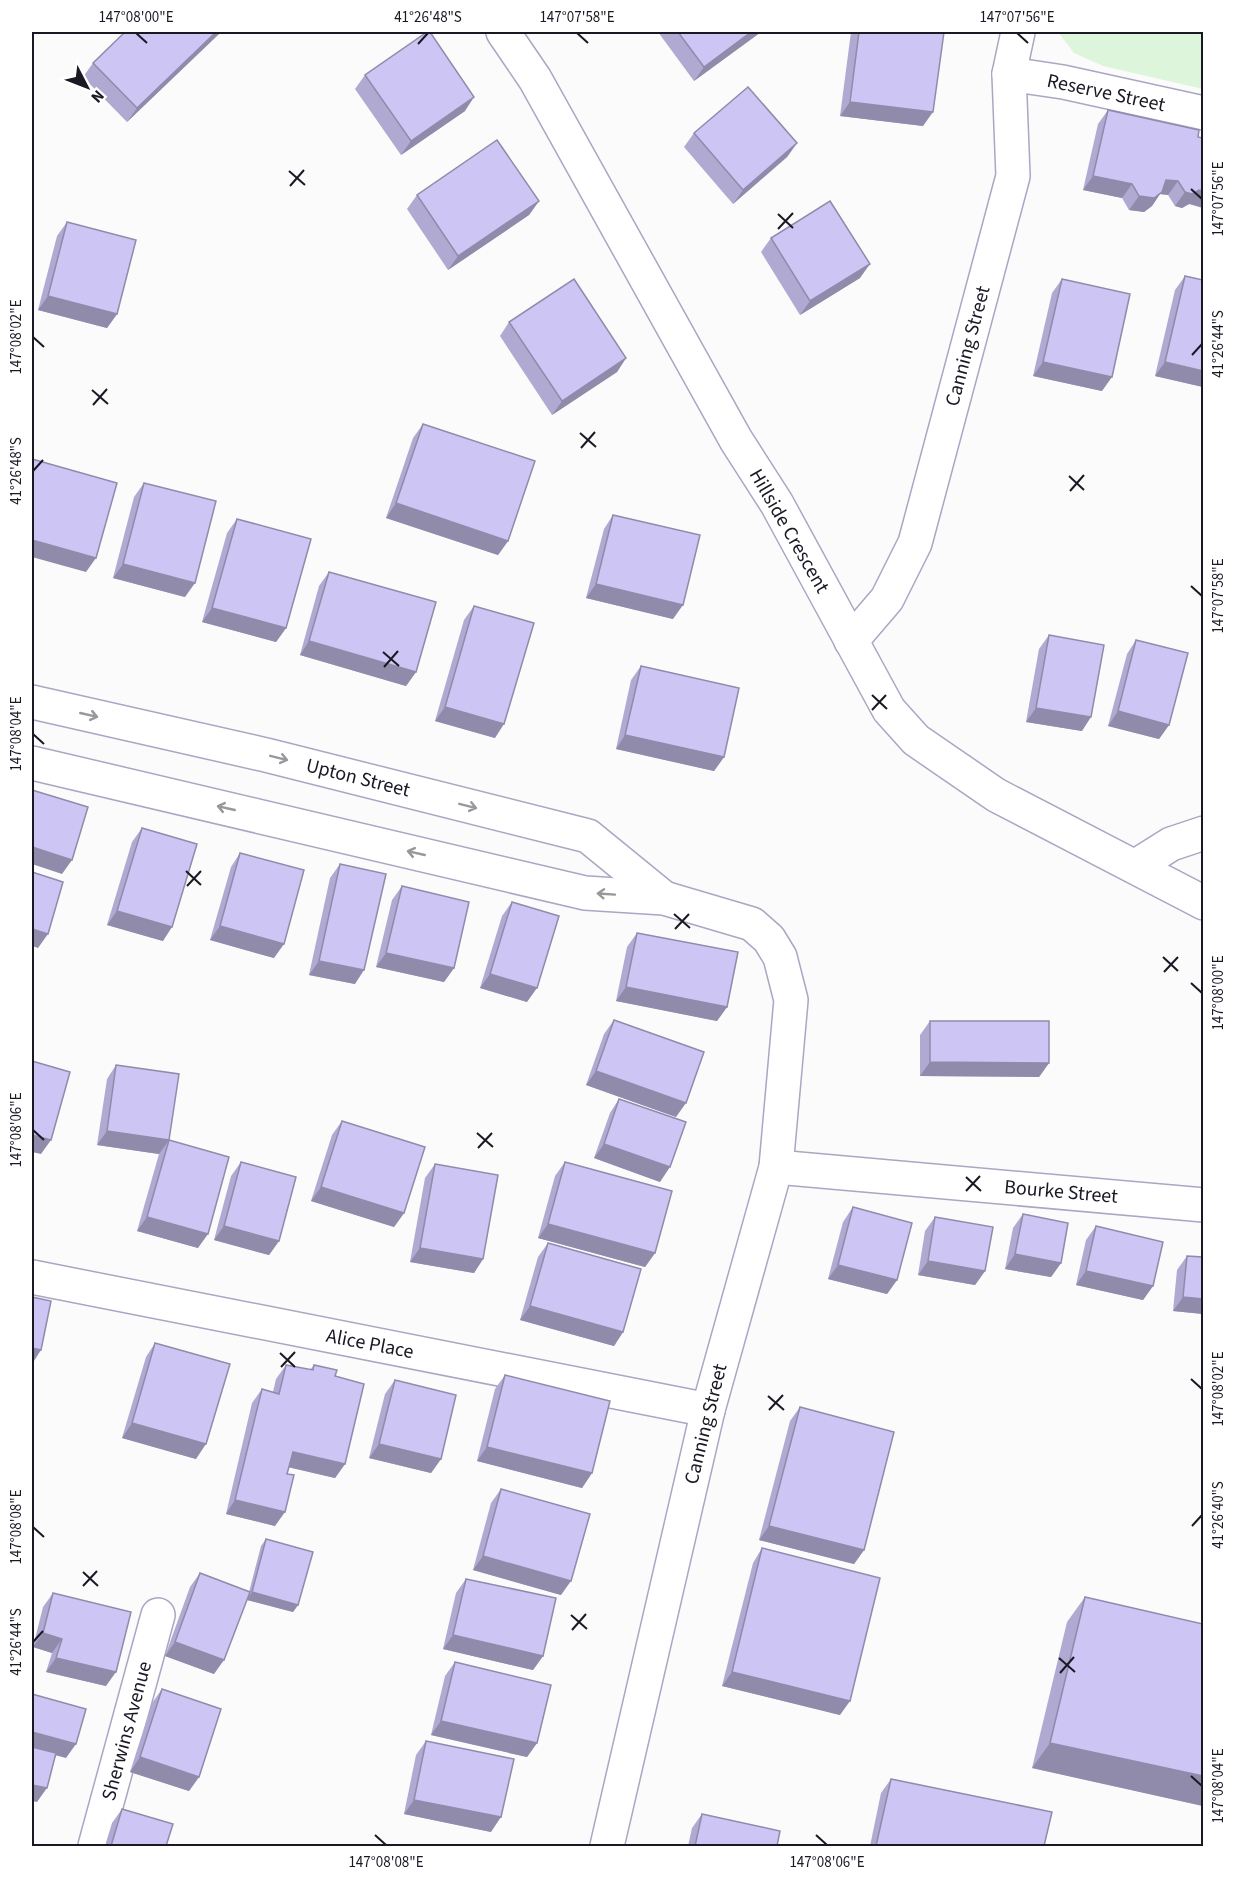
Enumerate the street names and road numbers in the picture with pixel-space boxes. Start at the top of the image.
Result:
street label: Reserve Street [1044,67,1168,119]
street label: Canning Street [939,283,998,409]
street label: Hillside Crescent [742,464,836,599]
street label: Upton Street [303,752,413,804]
street label: Bourke Street [1003,1173,1119,1211]
street label: Alice Place [324,1322,416,1366]
street label: Canning Street [677,1361,735,1487]
street label: Sherwins Avenue [95,1658,159,1804]

